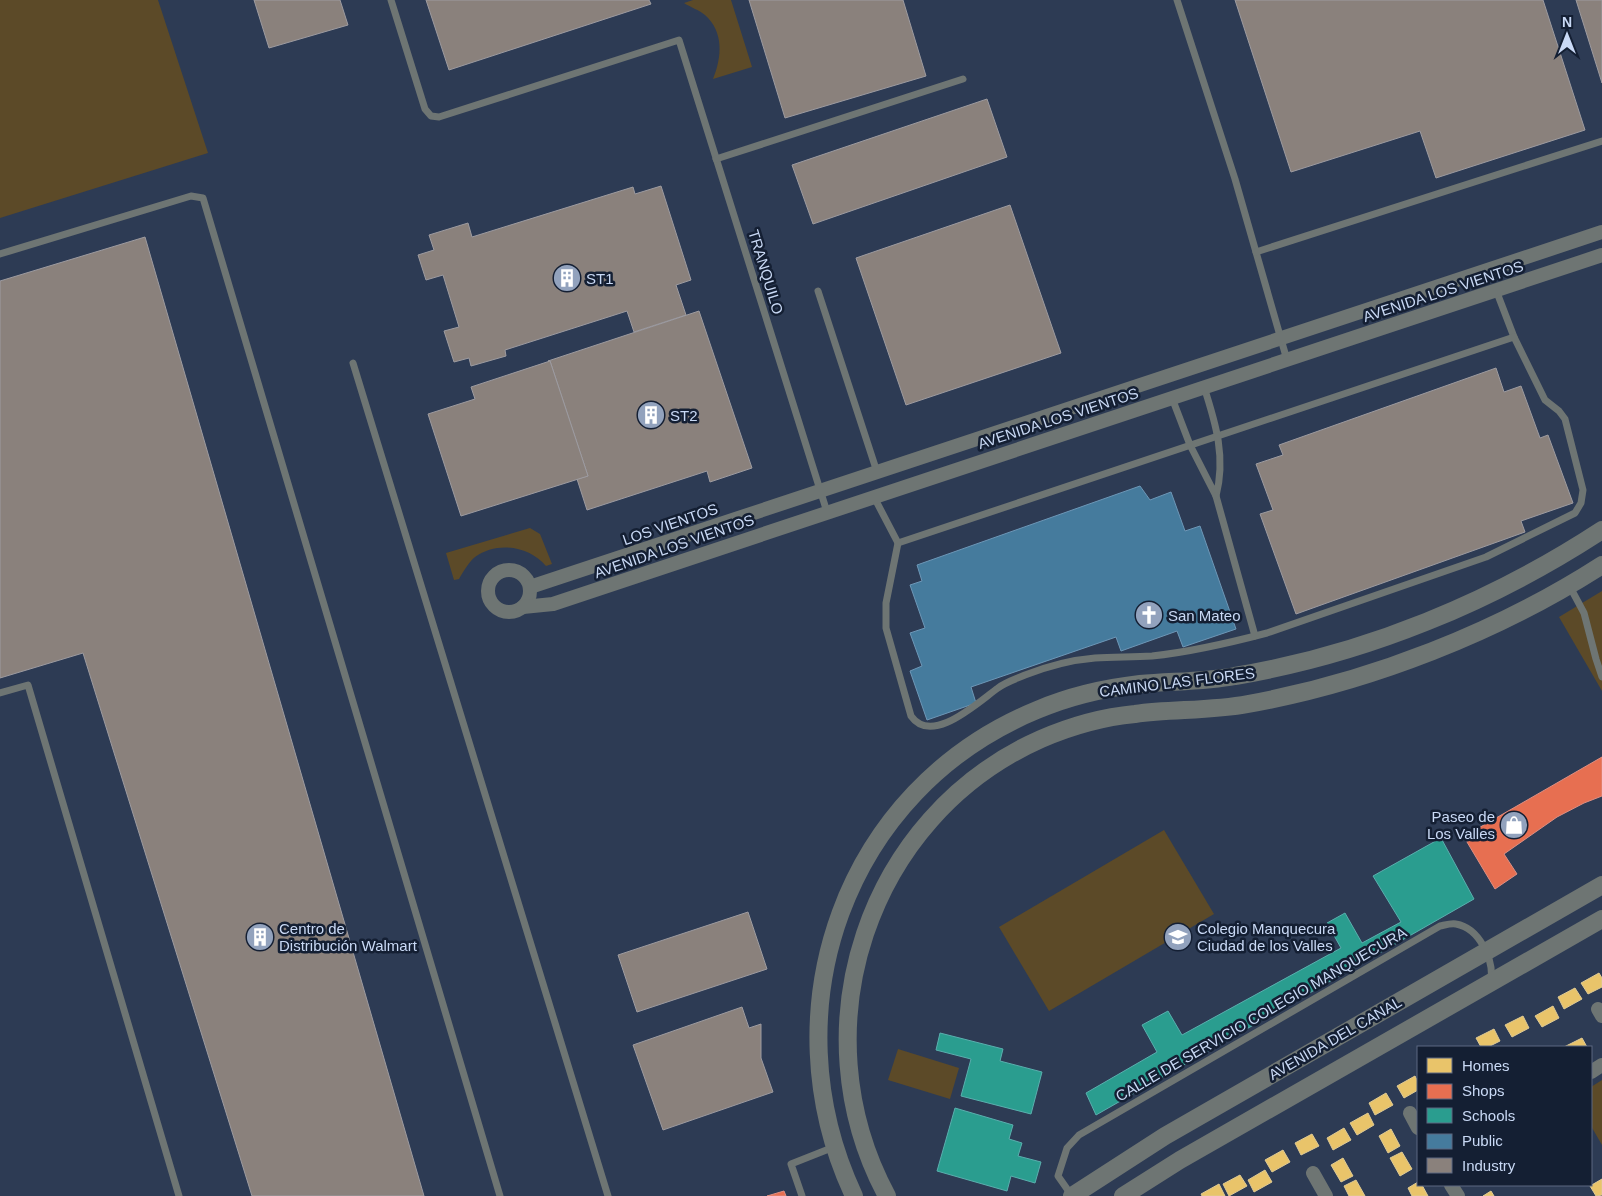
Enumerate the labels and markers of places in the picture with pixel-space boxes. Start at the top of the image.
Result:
building icon: ST1 [552,263,582,293]
place label: ST1 [586,270,614,287]
building icon: ST2 [636,400,666,430]
place label: ST2 [670,407,698,424]
church icon: San Mateo [1134,600,1164,630]
place label: San Mateo [1168,607,1241,624]
place label: Paseo de Los Valles [1427,808,1495,842]
shop icon: Paseo de Los Valles [1499,810,1529,840]
place label: Centro de Distribución Walmart [279,920,418,954]
place label: Colegio Manquecura Ciudad de los Valles [1197,920,1336,954]
building icon: Centro de Distribución Walmart [245,922,275,952]
school or university icon: Colegio Manquecura Ciudad de los Valles [1163,922,1193,952]

